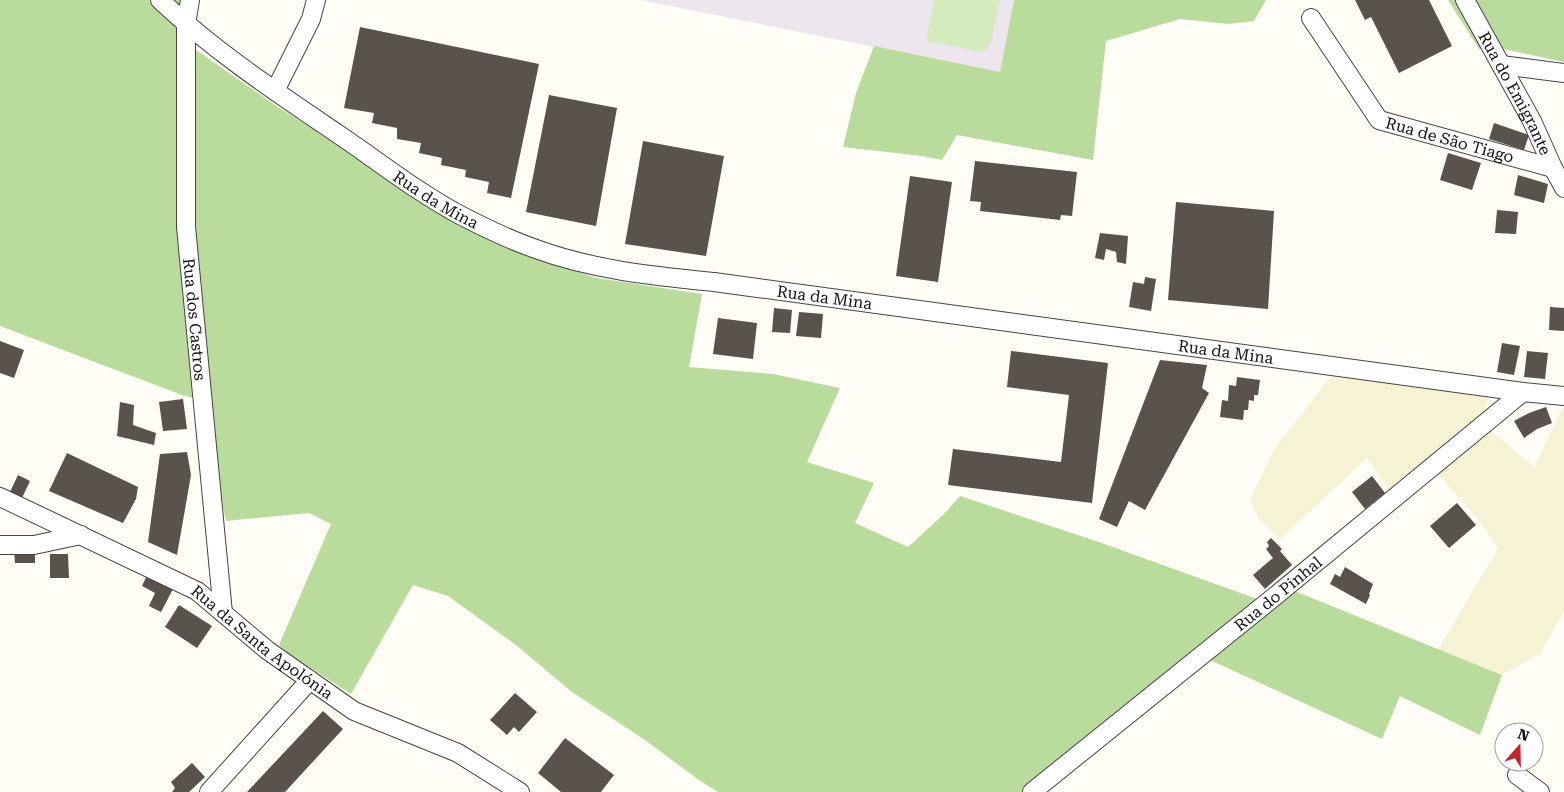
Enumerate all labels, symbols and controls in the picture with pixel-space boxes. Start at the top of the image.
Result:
street label: Rua do Emigrante [1474,29,1555,158]
street label: Rua de São Tiago [1383,113,1516,167]
street label: Rua da Mina [390,167,482,233]
street label: Rua dos Castros [179,257,210,382]
street label: Rua da Mina [776,282,874,313]
street label: Rua da Mina [1177,336,1275,368]
street label: Rua do Pinhal [1231,553,1326,635]
street label: Rua da Santa Apolónia [187,581,337,703]
north arrow [1494,722,1544,772]
text: N [1516,725,1531,744]

